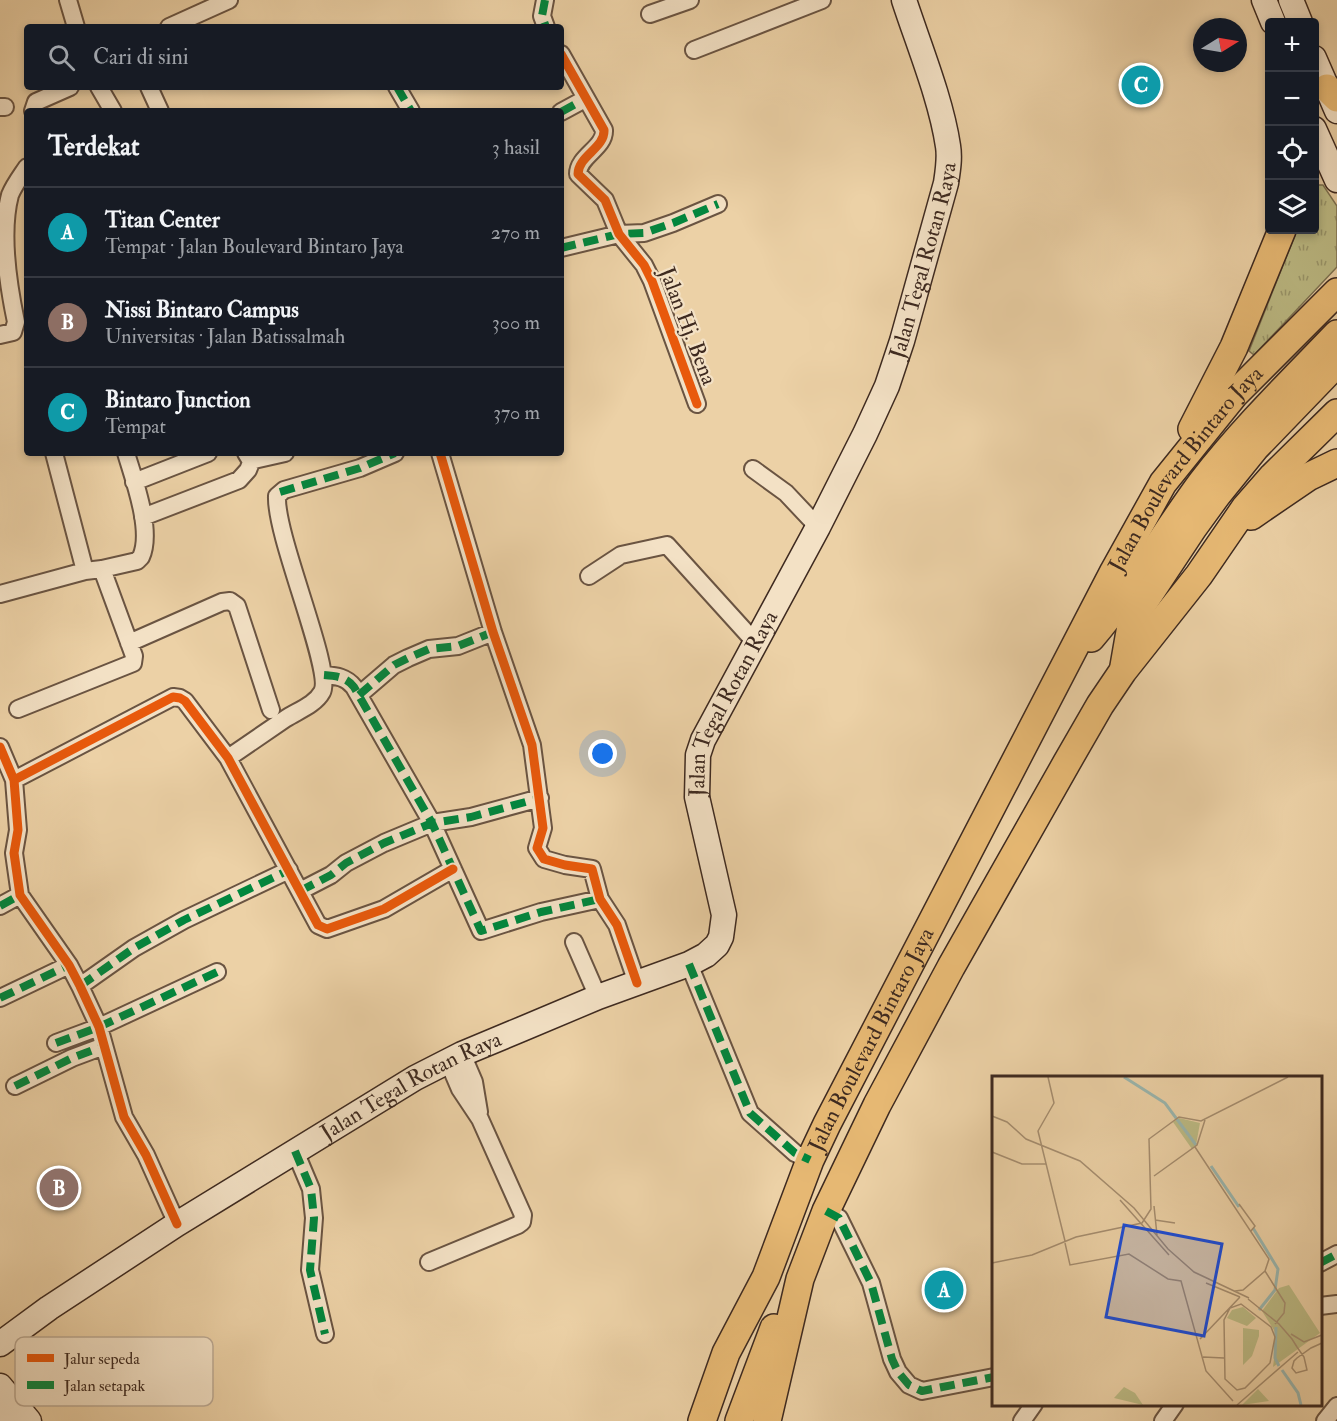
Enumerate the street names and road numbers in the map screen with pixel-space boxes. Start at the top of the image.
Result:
street label: Jalan Tegal Rotan Raya [883,160,963,364]
street label: Jalan Hj. Bena [652,262,724,390]
street label: Jalan Boulevard Bintaro Jaya [1102,359,1270,578]
street label: Jalan Tegal Rotan Raya [683,605,785,798]
street label: Jalan Boulevard Bintaro Jaya [802,922,941,1157]
street label: Jalan Tegal Rotan Raya [314,1025,507,1147]

